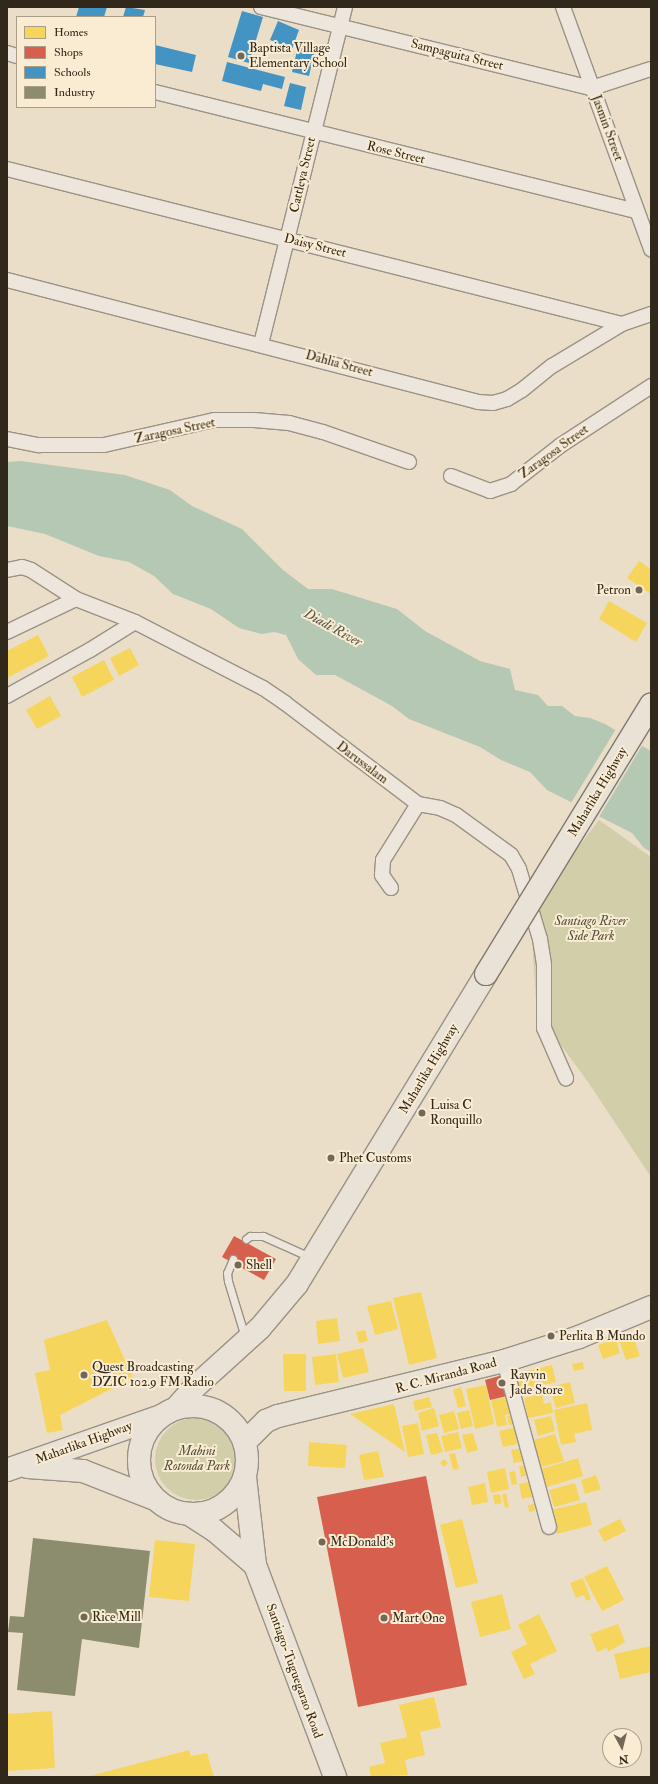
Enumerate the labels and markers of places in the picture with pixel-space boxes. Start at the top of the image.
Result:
place label: Baptista Village Elementary School [249,41,347,72]
marker: Baptista Village Elementary School [236,51,246,61]
place label: Petron [596,582,631,598]
marker: Petron [634,585,644,595]
place label: Luisa C Ronquillo [430,1098,482,1129]
marker: Luisa C Ronquillo [417,1108,427,1118]
place label: Phet Customs [339,1150,411,1166]
marker: Phet Customs [326,1153,336,1163]
place label: Shell [246,1257,272,1273]
marker: Shell [233,1260,243,1270]
place label: Perlita B Mundo [559,1328,645,1344]
marker: Perlita B Mundo [546,1331,556,1341]
place label: Quest Broadcasting DZIC 102.9 FM Radio [92,1360,214,1391]
place label: Rayvin Jade Store [510,1368,563,1399]
marker: Quest Broadcasting DZIC 102.9 FM Radio [79,1370,89,1380]
marker: Rayvin Jade Store [497,1378,507,1388]
place label: McDonald's [330,1534,394,1550]
marker: McDonald's [317,1537,327,1547]
place label: Rice Mill [92,1609,141,1625]
place label: Mart One [392,1610,444,1626]
marker: Rice Mill [79,1612,89,1622]
marker: Mart One [379,1613,389,1623]

